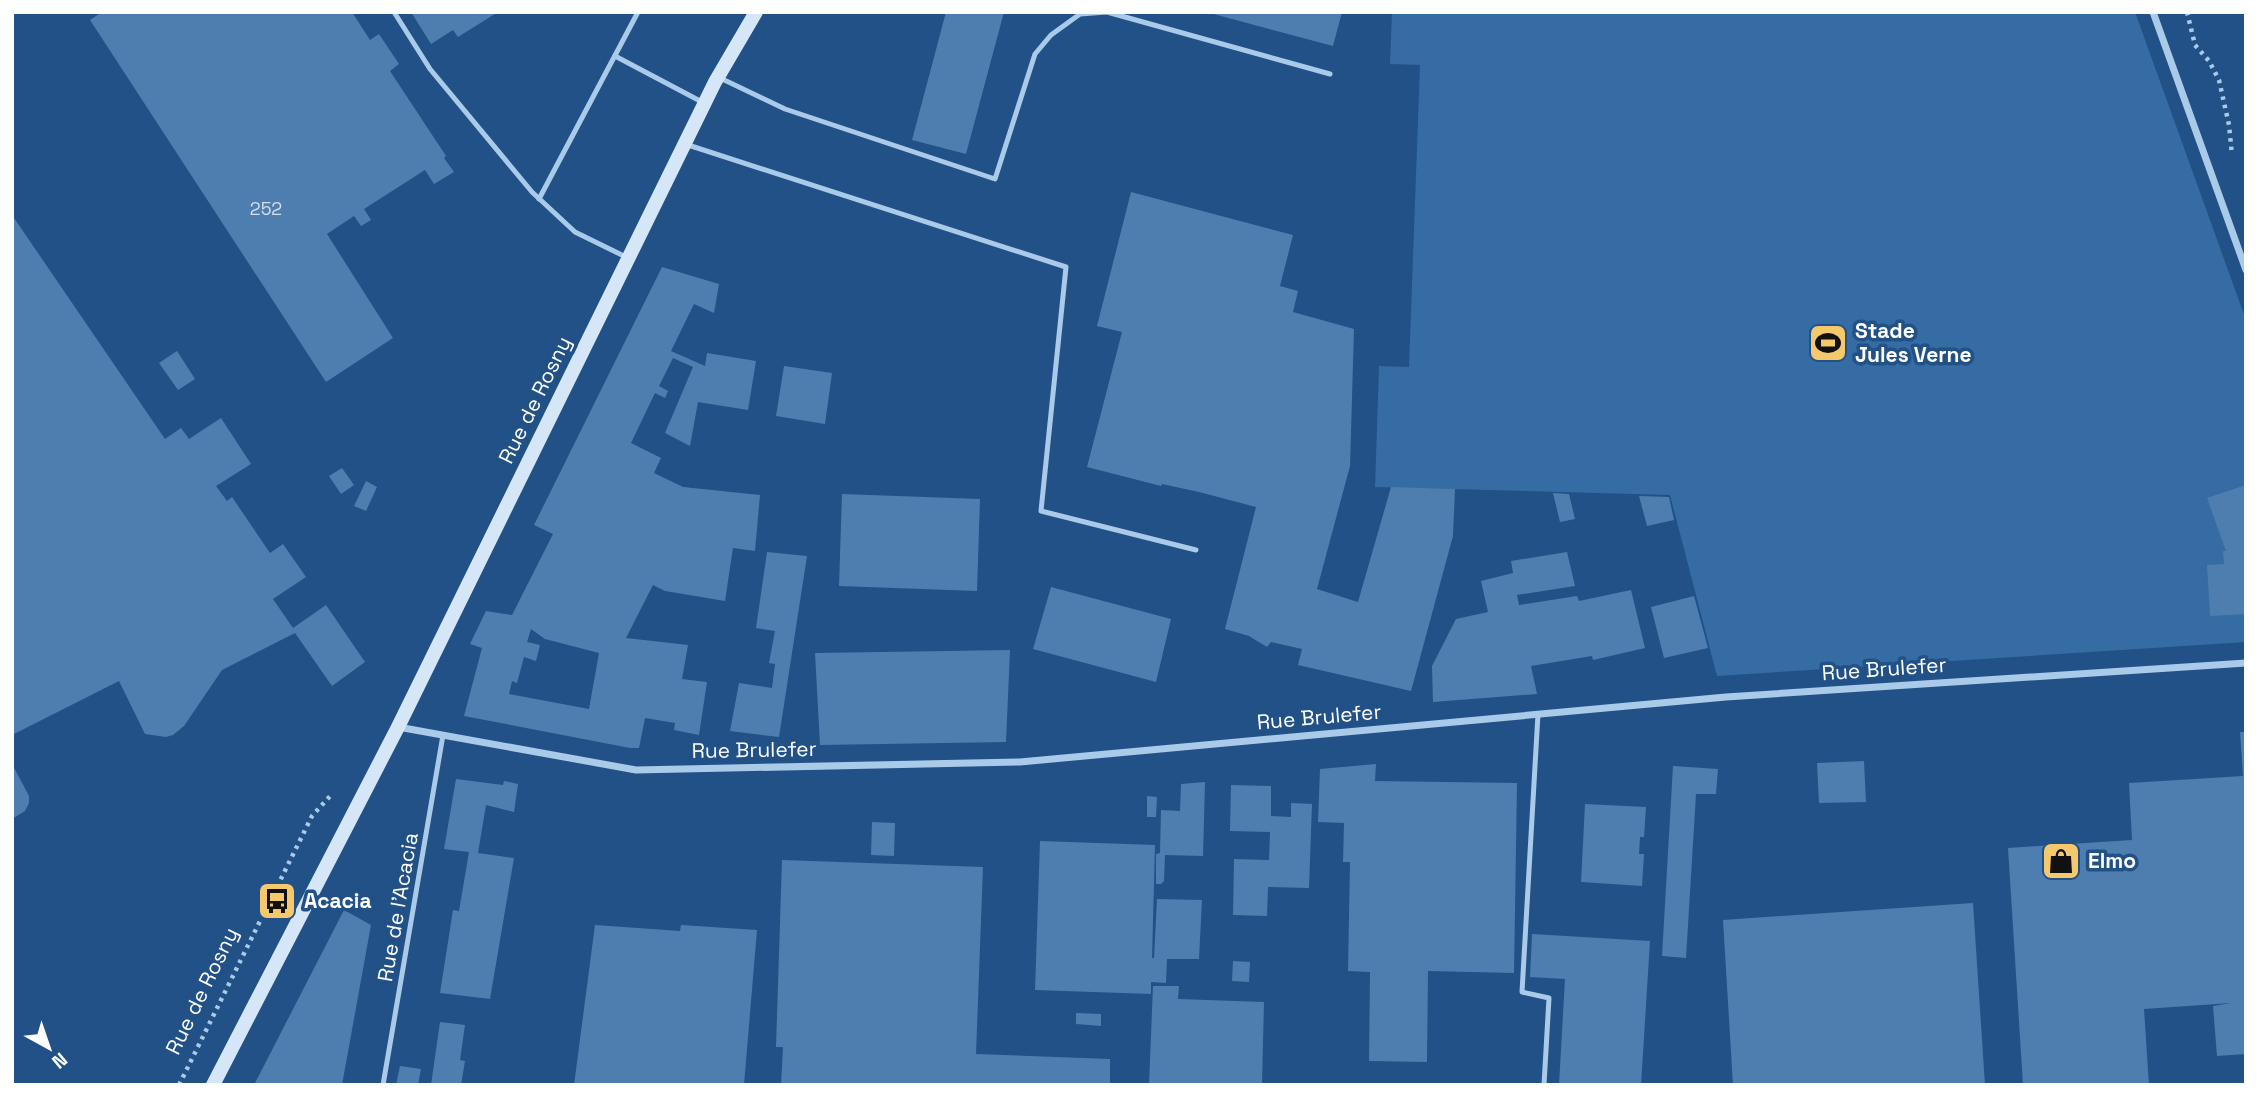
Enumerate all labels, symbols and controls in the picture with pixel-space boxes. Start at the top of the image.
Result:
house number: 252 [250,197,282,220]
place label: Stade Jules Verne [1855,317,1972,368]
sports icon: Stade Jules Verne [1807,322,1849,364]
street label: Rue de Rosny [492,332,577,468]
street label: Rue Brulefer [1821,651,1947,686]
street label: Rue Brulefer [1256,698,1382,735]
street label: Rue Brulefer [691,735,817,764]
street label: Rue de l'Acacia [371,830,424,984]
shop icon: Elmo [2040,840,2082,882]
place label: Elmo [2088,847,2136,874]
bus stop icon: Acacia [256,880,298,922]
place label: Acacia [304,887,372,914]
street label: Rue de Rosny [159,923,244,1059]
north arrow [14,1013,84,1083]
text: N [47,1047,73,1074]

